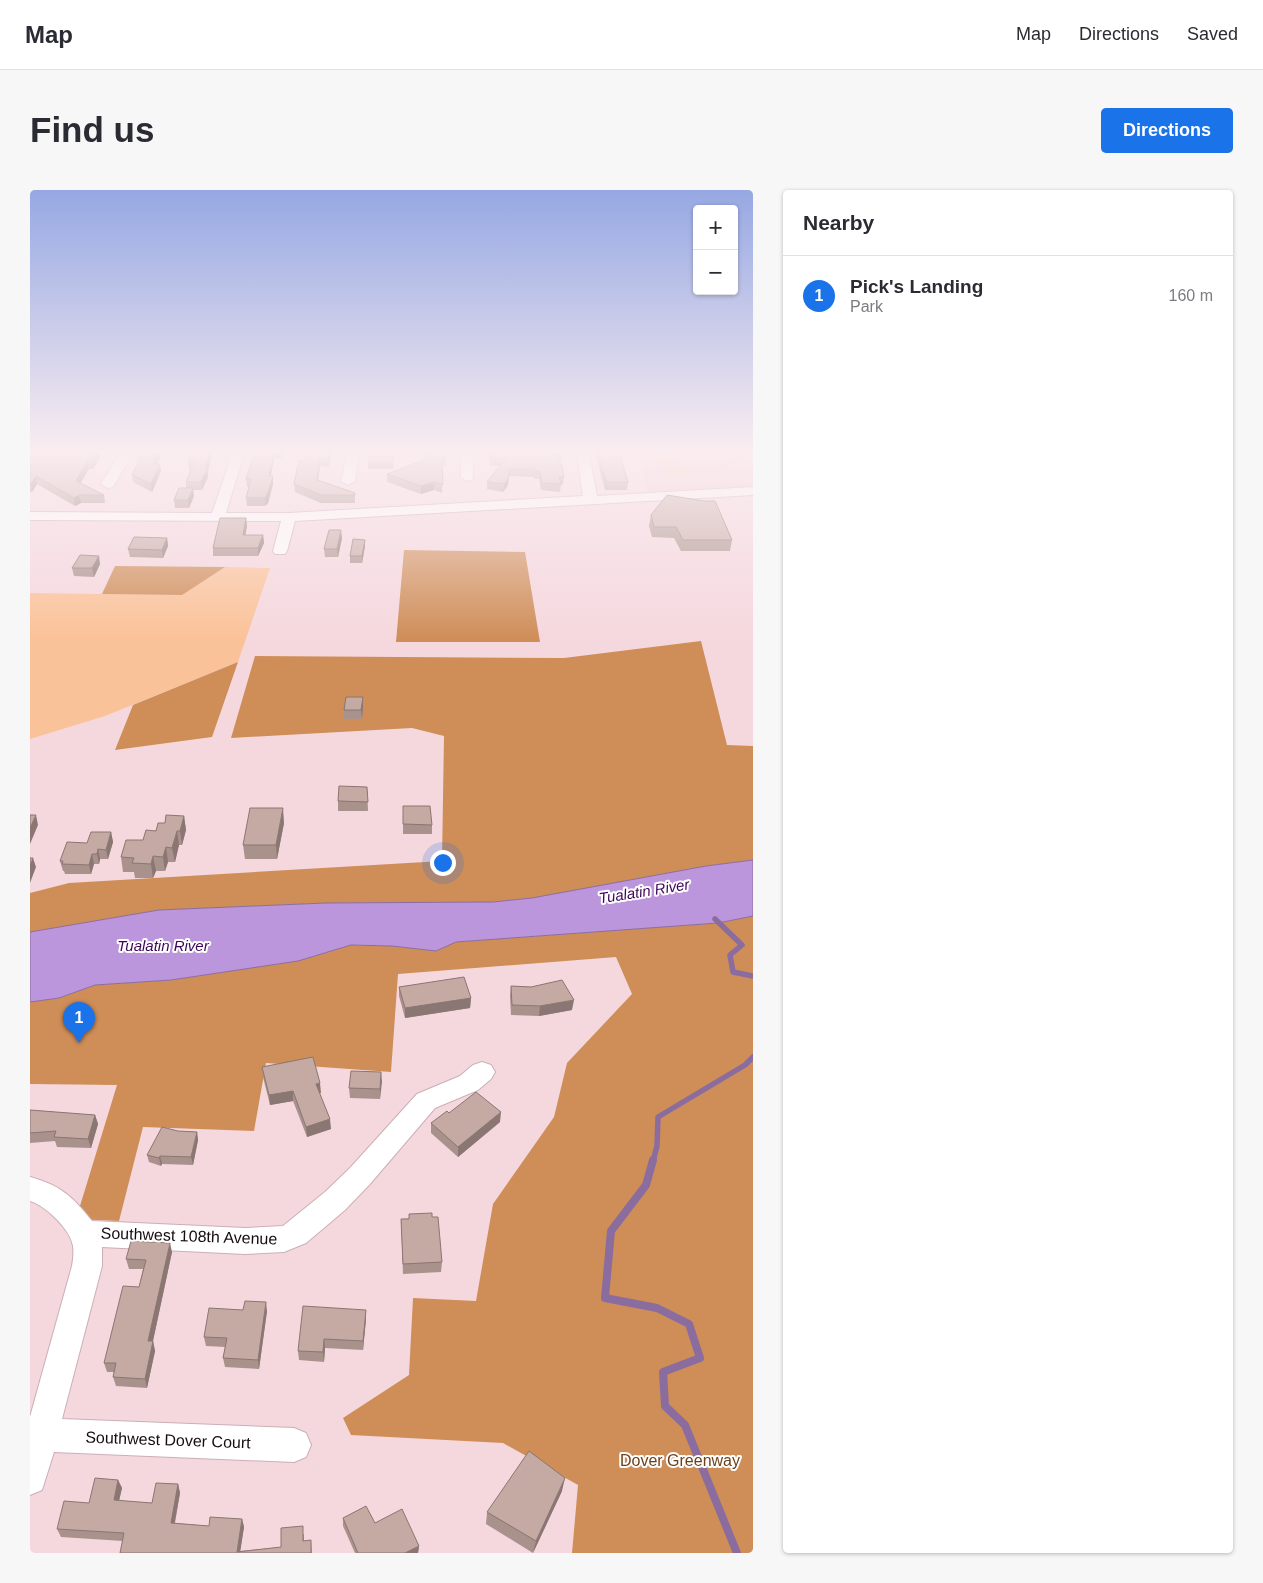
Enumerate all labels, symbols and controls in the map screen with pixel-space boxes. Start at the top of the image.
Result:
text: Map [25,21,73,48]
text: Map [1016,24,1051,44]
text: Directions [1079,24,1159,44]
text: Saved [1187,24,1238,44]
button: Directions [1101,108,1233,153]
text: Find us [30,110,154,149]
map controls [693,205,738,295]
button: + [693,205,738,250]
text: Nearby [803,211,874,234]
button: − [693,250,738,295]
text: Pick's Landing [850,276,983,297]
text: 1 [815,287,823,304]
text: 160 m [1169,287,1213,304]
text: Park [850,298,883,315]
your location [430,850,456,876]
water label: Tualatin River [598,875,691,907]
water label: Tualatin River [117,937,210,954]
pin: 1 [63,1002,95,1043]
street label: Southwest 108th Avenue [100,1224,278,1248]
street label: Southwest Dover Court [85,1429,252,1451]
park label: Dover Greenway [620,1452,740,1469]

